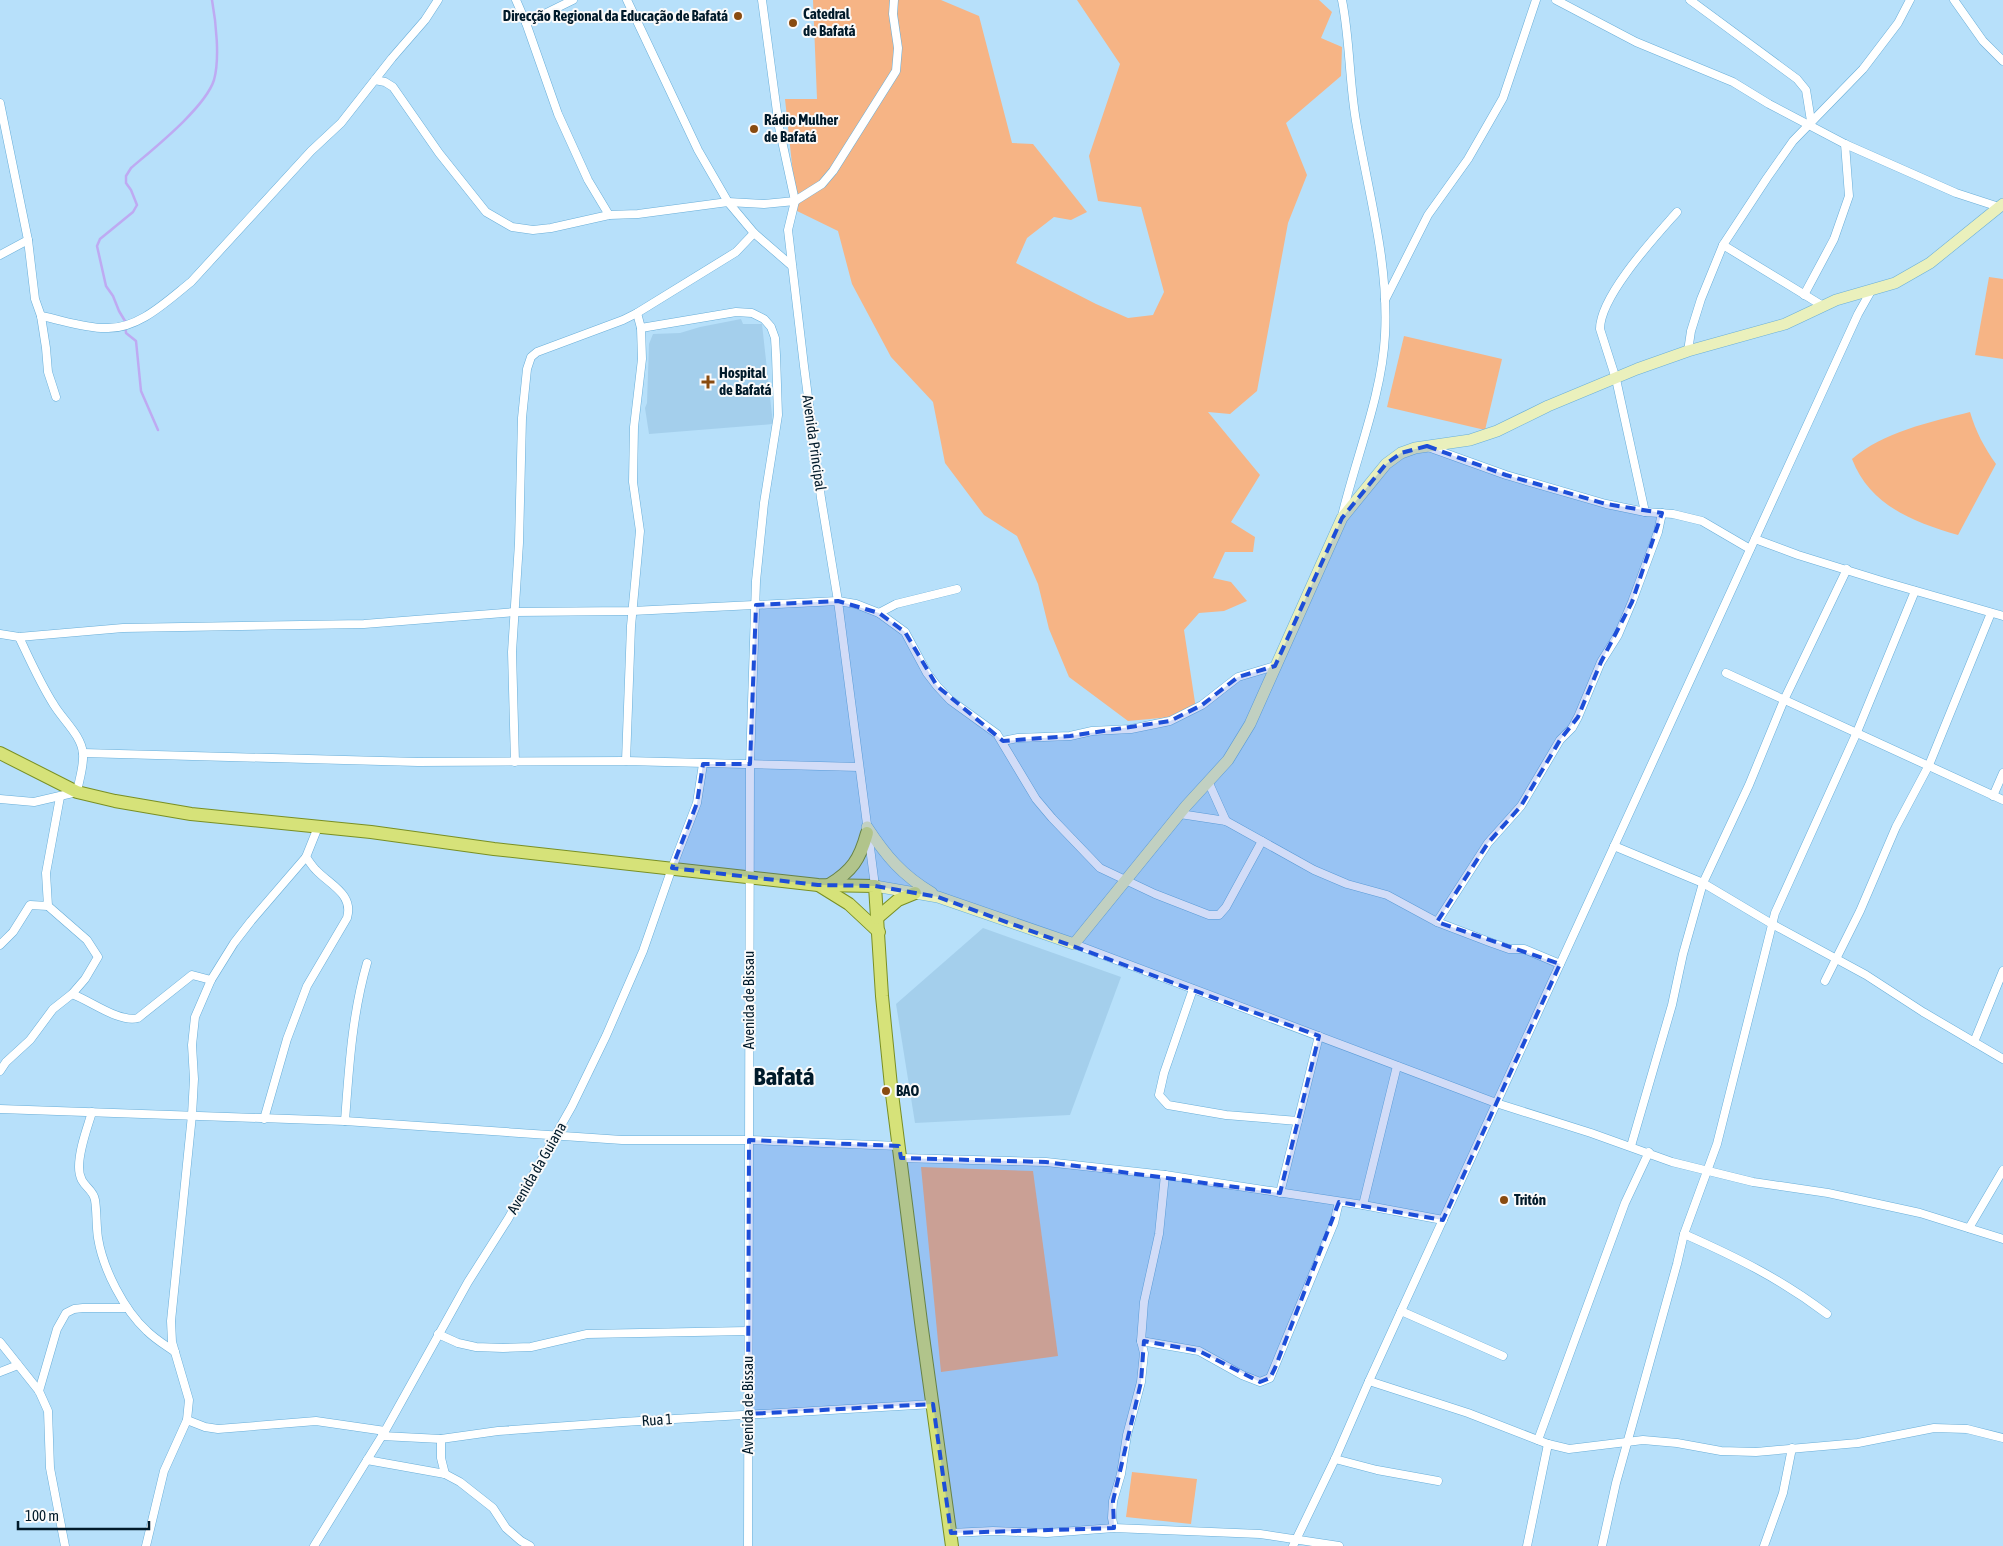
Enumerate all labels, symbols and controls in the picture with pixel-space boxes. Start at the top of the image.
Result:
place label: Catedral de Bafatá [803,5,855,39]
place label: Direcção Regional da Educação de Bafatá [503,7,728,24]
marker: Direcção Regional da Educação de Bafatá [732,10,744,22]
marker: Catedral de Bafatá [787,17,799,29]
place label: Rádio Mulher de Bafatá [764,111,838,145]
marker: Rádio Mulher de Bafatá [748,123,760,135]
place label: Hospital de Bafatá [719,364,771,398]
marker: Hospital de Bafatá [701,375,715,389]
street label: Avenida Principal [799,394,830,492]
street label: Avenida de Bissau [740,951,757,1049]
district label: Bafatá [754,1062,814,1090]
place label: BAO [896,1082,919,1099]
marker: BAO [880,1085,892,1097]
street label: Avenida da Guiana [503,1119,570,1217]
place label: Tritón [1514,1191,1546,1208]
marker: Tritón [1498,1194,1510,1206]
street label: Avenida de Bissau [739,1356,756,1454]
street label: Rua 1 [641,1410,673,1429]
scale bar [18,1498,149,1530]
text: 100 m [25,1507,59,1524]

